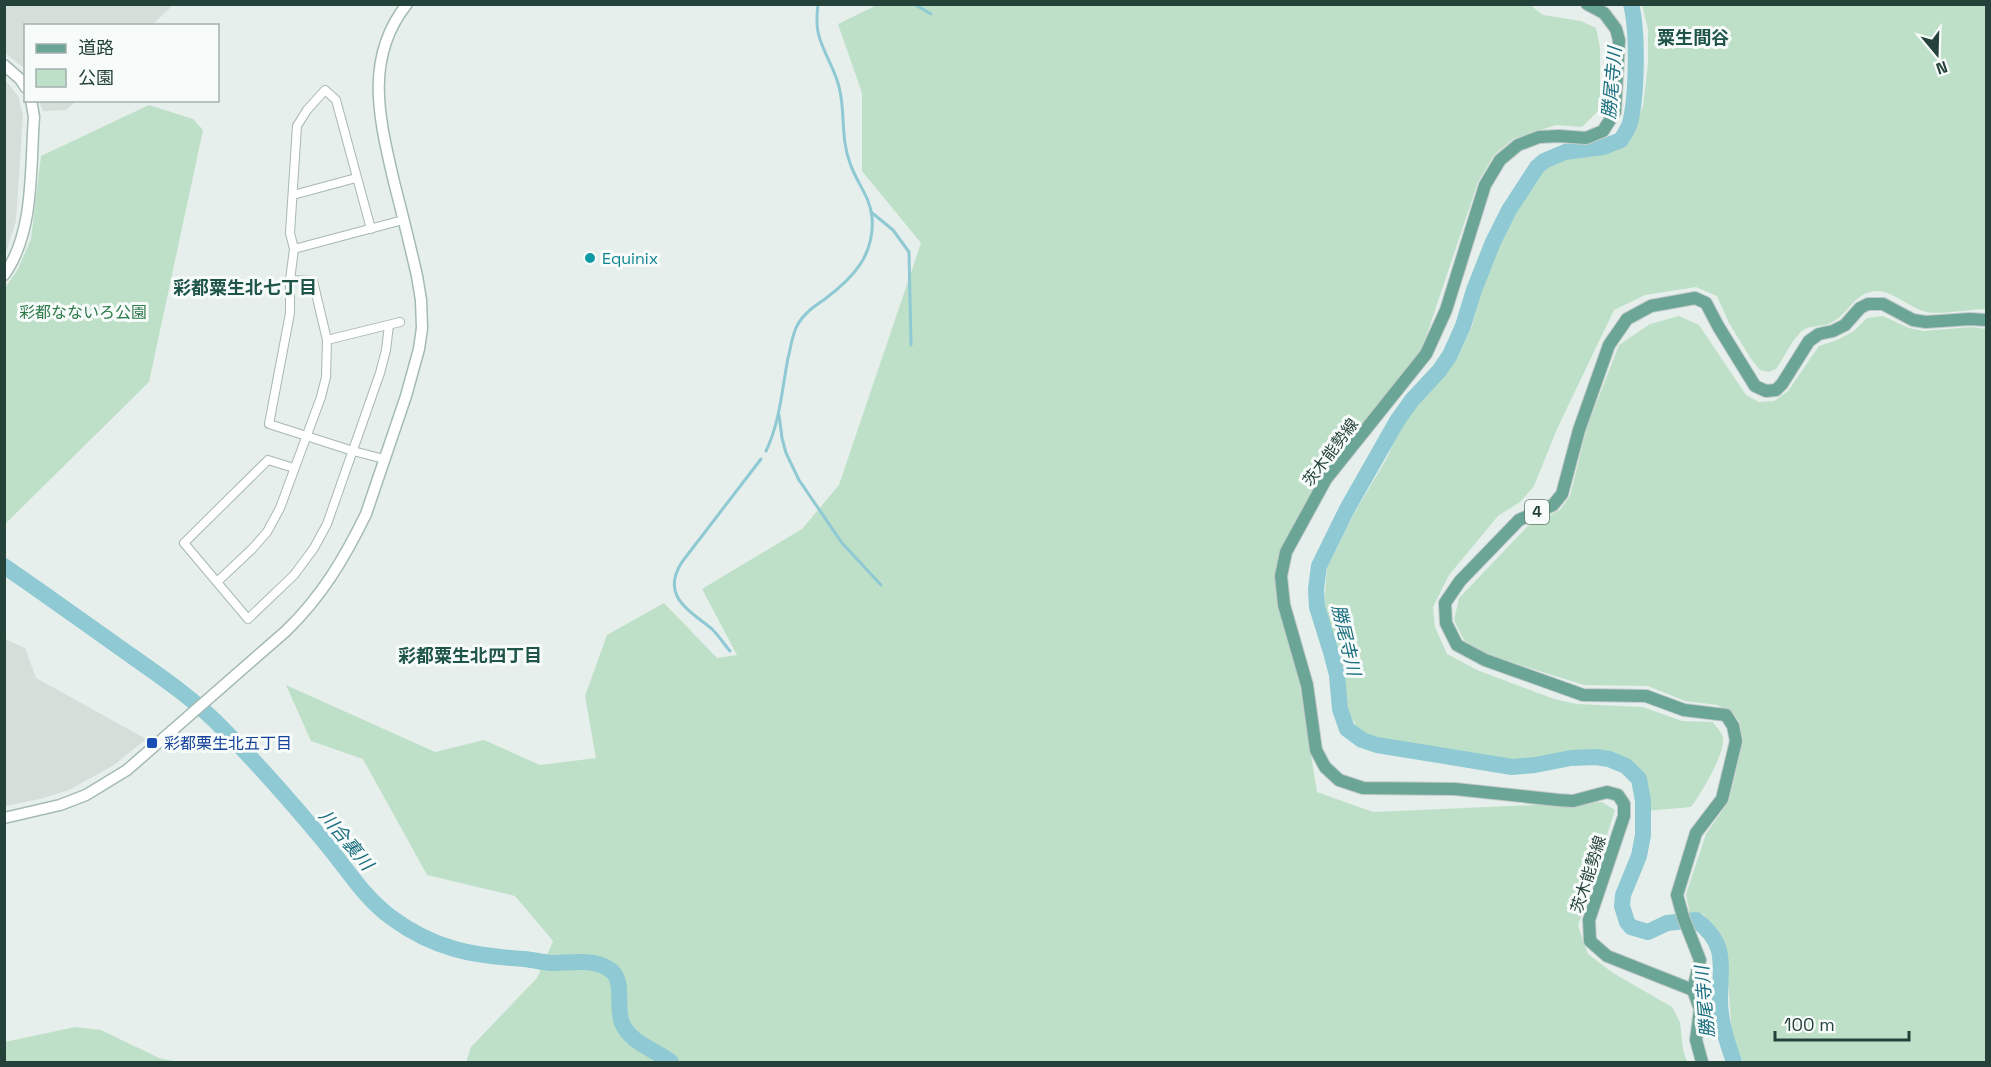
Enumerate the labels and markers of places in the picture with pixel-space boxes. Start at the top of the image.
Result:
place label: Equinix [602,248,658,269]
marker: Equinix [583,251,597,265]
place label: 彩都栗生北五丁目 [164,733,292,754]
marker: 彩都栗生北五丁目 [145,736,159,750]

